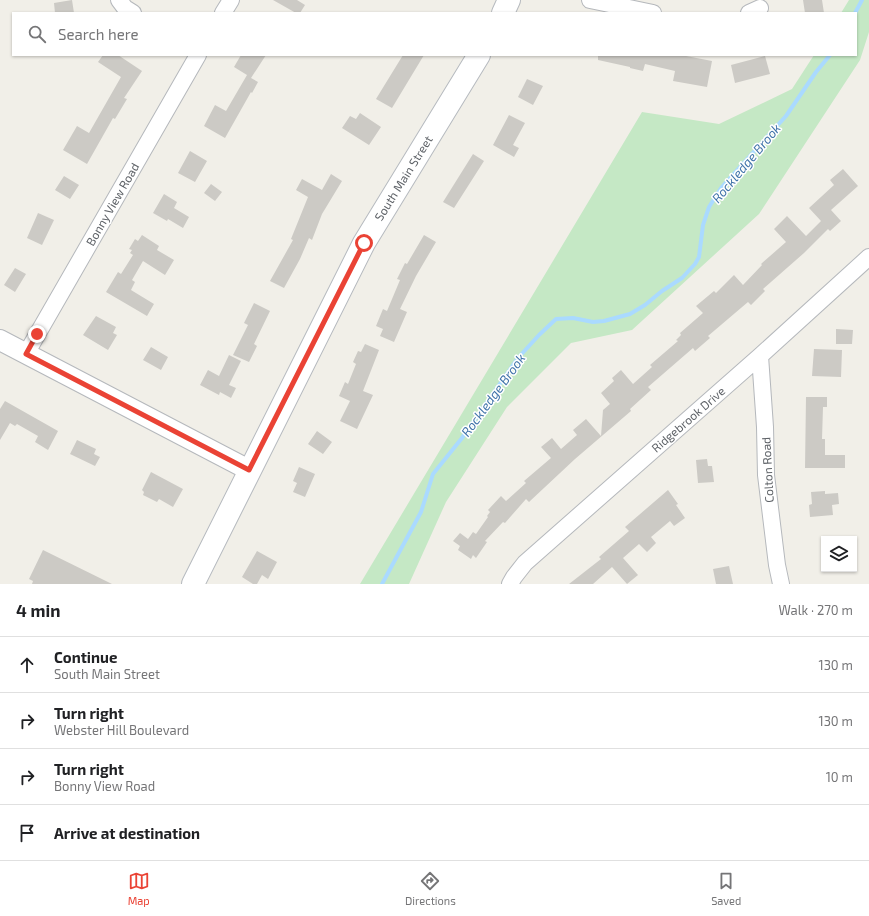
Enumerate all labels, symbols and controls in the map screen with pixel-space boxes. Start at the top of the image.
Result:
search box [12,12,857,56]
icon: search [26,23,48,45]
text: Search here [58,25,139,43]
water label: Rockledge Brook [708,120,784,206]
street label: South Main Street [371,133,435,223]
street label: Bonny View Road [83,160,141,248]
route start [355,234,373,252]
route end [28,325,46,343]
water label: Rockledge Brook [458,350,529,440]
street label: Ridgebrook Drive [648,383,728,455]
street label: Colton Road [758,437,776,503]
map controls [821,536,857,572]
button: layers [821,536,857,572]
text: 4 min [16,600,60,620]
text: Walk · 270 m [778,602,853,618]
text: Continue [54,648,117,666]
icon: ahead [16,654,38,676]
text: 130 m [818,657,853,673]
text: South Main Street [54,666,160,682]
text: Turn right [54,704,124,722]
icon: right [16,710,38,732]
text: 130 m [818,713,853,729]
text: Webster Hill Boulevard [54,722,189,738]
text: Turn right [54,760,124,778]
icon: right [16,766,38,788]
text: 10 m [826,769,853,785]
text: Bonny View Road [54,778,155,794]
icon: arrive [16,822,38,844]
text: Arrive at destination [54,824,200,842]
tab: Map [128,870,150,907]
tab: Directions [405,870,456,907]
tab: Saved [711,870,741,907]

